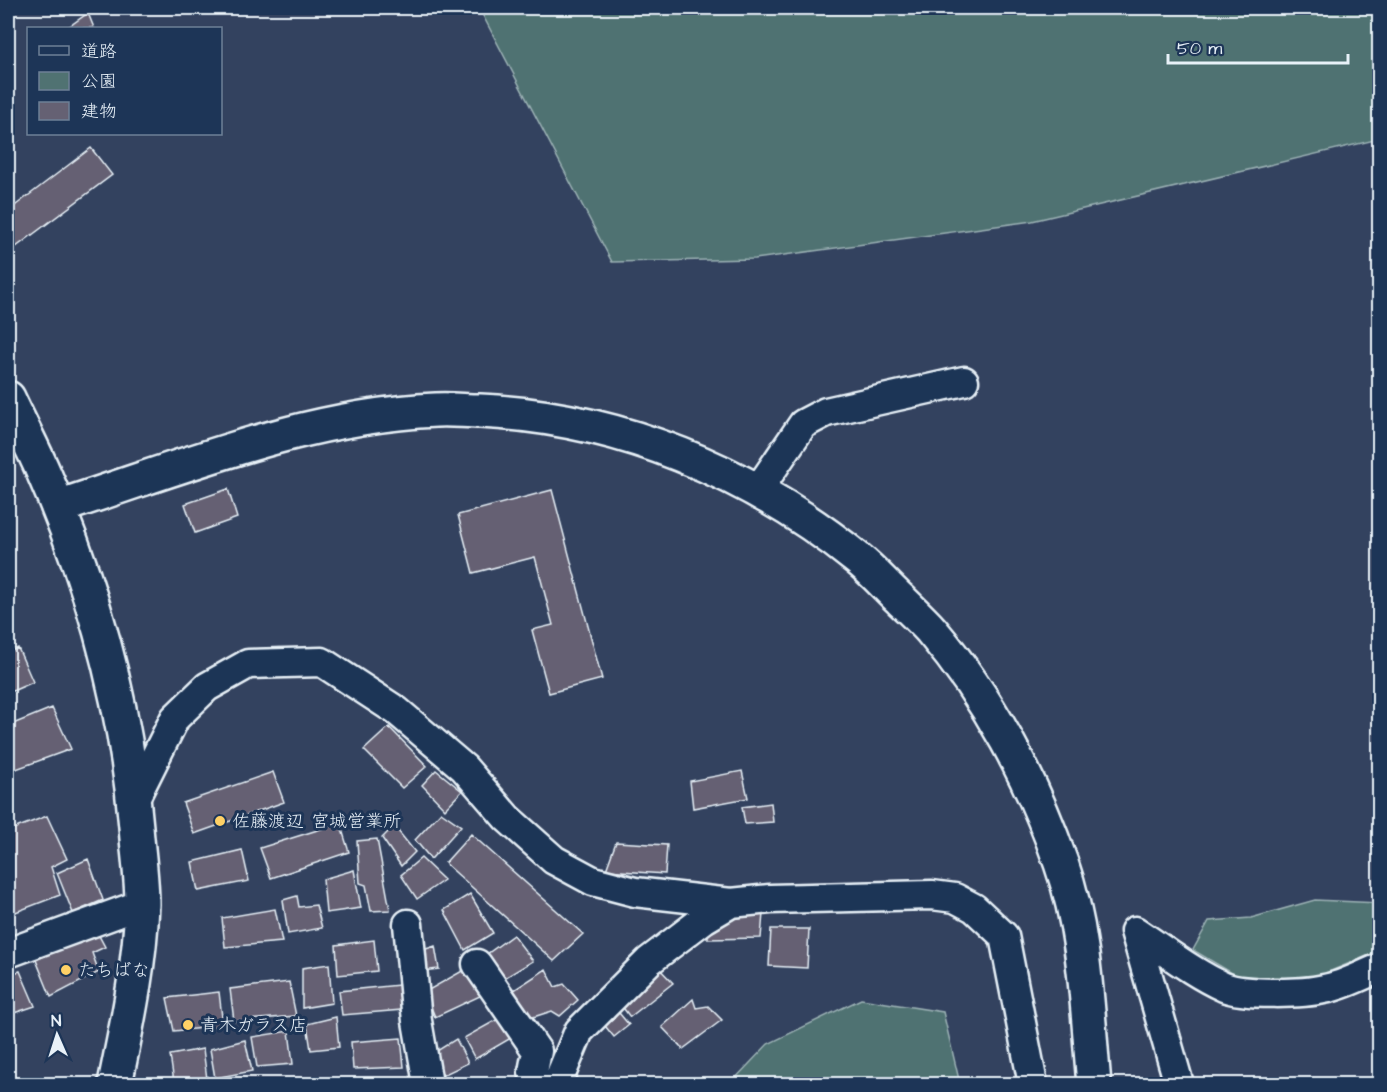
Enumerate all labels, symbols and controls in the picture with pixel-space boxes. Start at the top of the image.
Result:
legend [27,27,222,135]
scale bar [1168,27,1348,65]
text: 50 m [1177,36,1222,61]
text: 道路 [81,39,117,64]
text: 公園 [81,69,117,94]
text: 建物 [81,99,117,124]
place label: 佐藤渡辺 宮城営業所 [232,809,401,834]
marker: 佐藤渡辺 宮城営業所 [213,814,227,828]
place label: たちばな [78,958,150,983]
marker: たちばな [59,963,73,977]
north arrow [27,1005,87,1065]
text: N [51,1010,62,1032]
place label: 青木ガラス店 [200,1013,307,1038]
marker: 青木ガラス店 [181,1018,195,1032]

